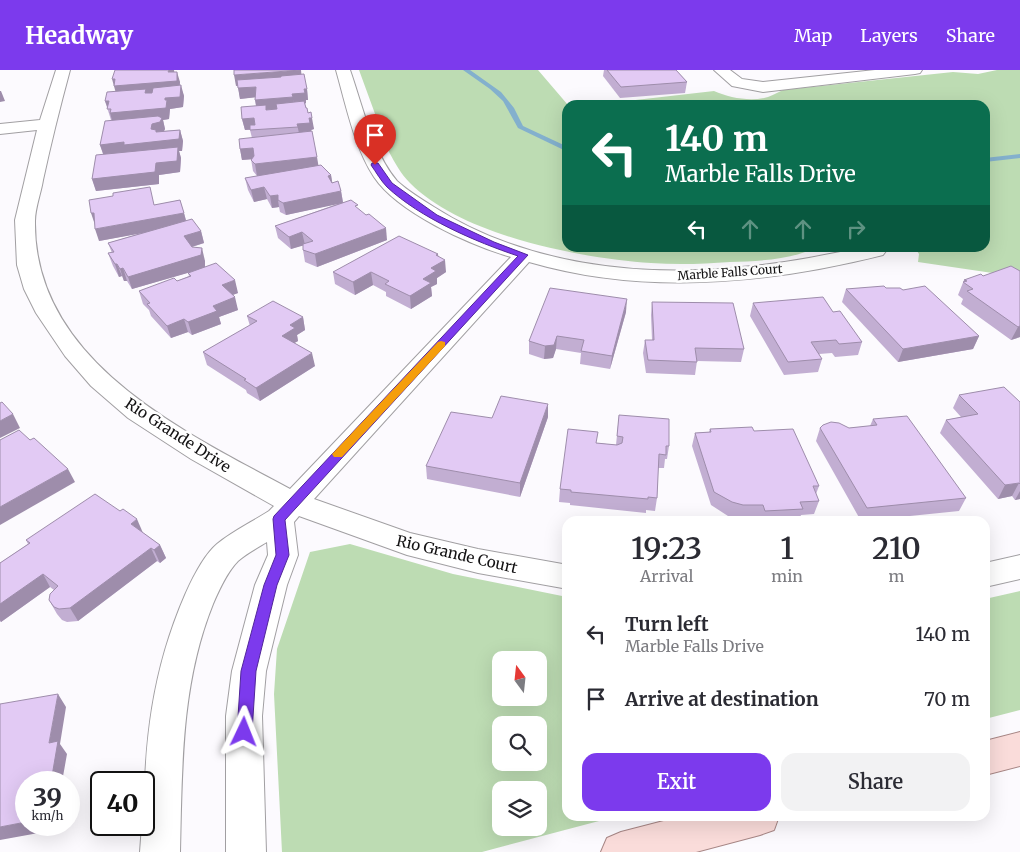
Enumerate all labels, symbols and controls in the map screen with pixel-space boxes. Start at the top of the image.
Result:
text: Headway [25,20,133,51]
text: Map [794,24,832,47]
text: Layers [860,24,918,47]
text: Share [946,24,995,47]
pin [354,114,396,165]
text: 140 m [665,117,768,161]
icon: left [582,120,647,185]
icon: arrive [361,121,389,149]
text: Marble Falls Drive [665,160,856,188]
icon: left [683,215,711,243]
icon: ahead [736,215,764,243]
icon: ahead [789,215,817,243]
icon: right [842,215,870,243]
street label: Marble Falls Court [677,261,783,283]
street label: Rio Grande Drive [122,394,235,476]
text: 19:23 [631,529,702,567]
text: 1 [780,529,794,567]
text: 210 [872,529,921,567]
street label: Rio Grande Court [395,531,519,577]
text: Arrival [640,566,693,586]
text: min [771,566,803,586]
text: m [889,566,904,586]
text: Turn left [625,612,709,636]
icon: left [582,620,610,648]
text: 140 m [915,622,970,646]
text: Marble Falls Drive [625,636,764,656]
north arrow [492,651,548,706]
map controls [492,651,547,836]
icon: arrive [582,685,610,713]
text: Arrive at destination [625,687,819,711]
text: 70 m [924,687,970,711]
position arrow [217,705,269,757]
button: search [492,716,547,771]
button: Exit [582,753,771,811]
button: Share [781,753,970,811]
speed limit sign: 40 [90,771,155,836]
text: 39 [33,781,62,813]
button: layers [492,781,547,836]
text: km/h [32,808,63,823]

